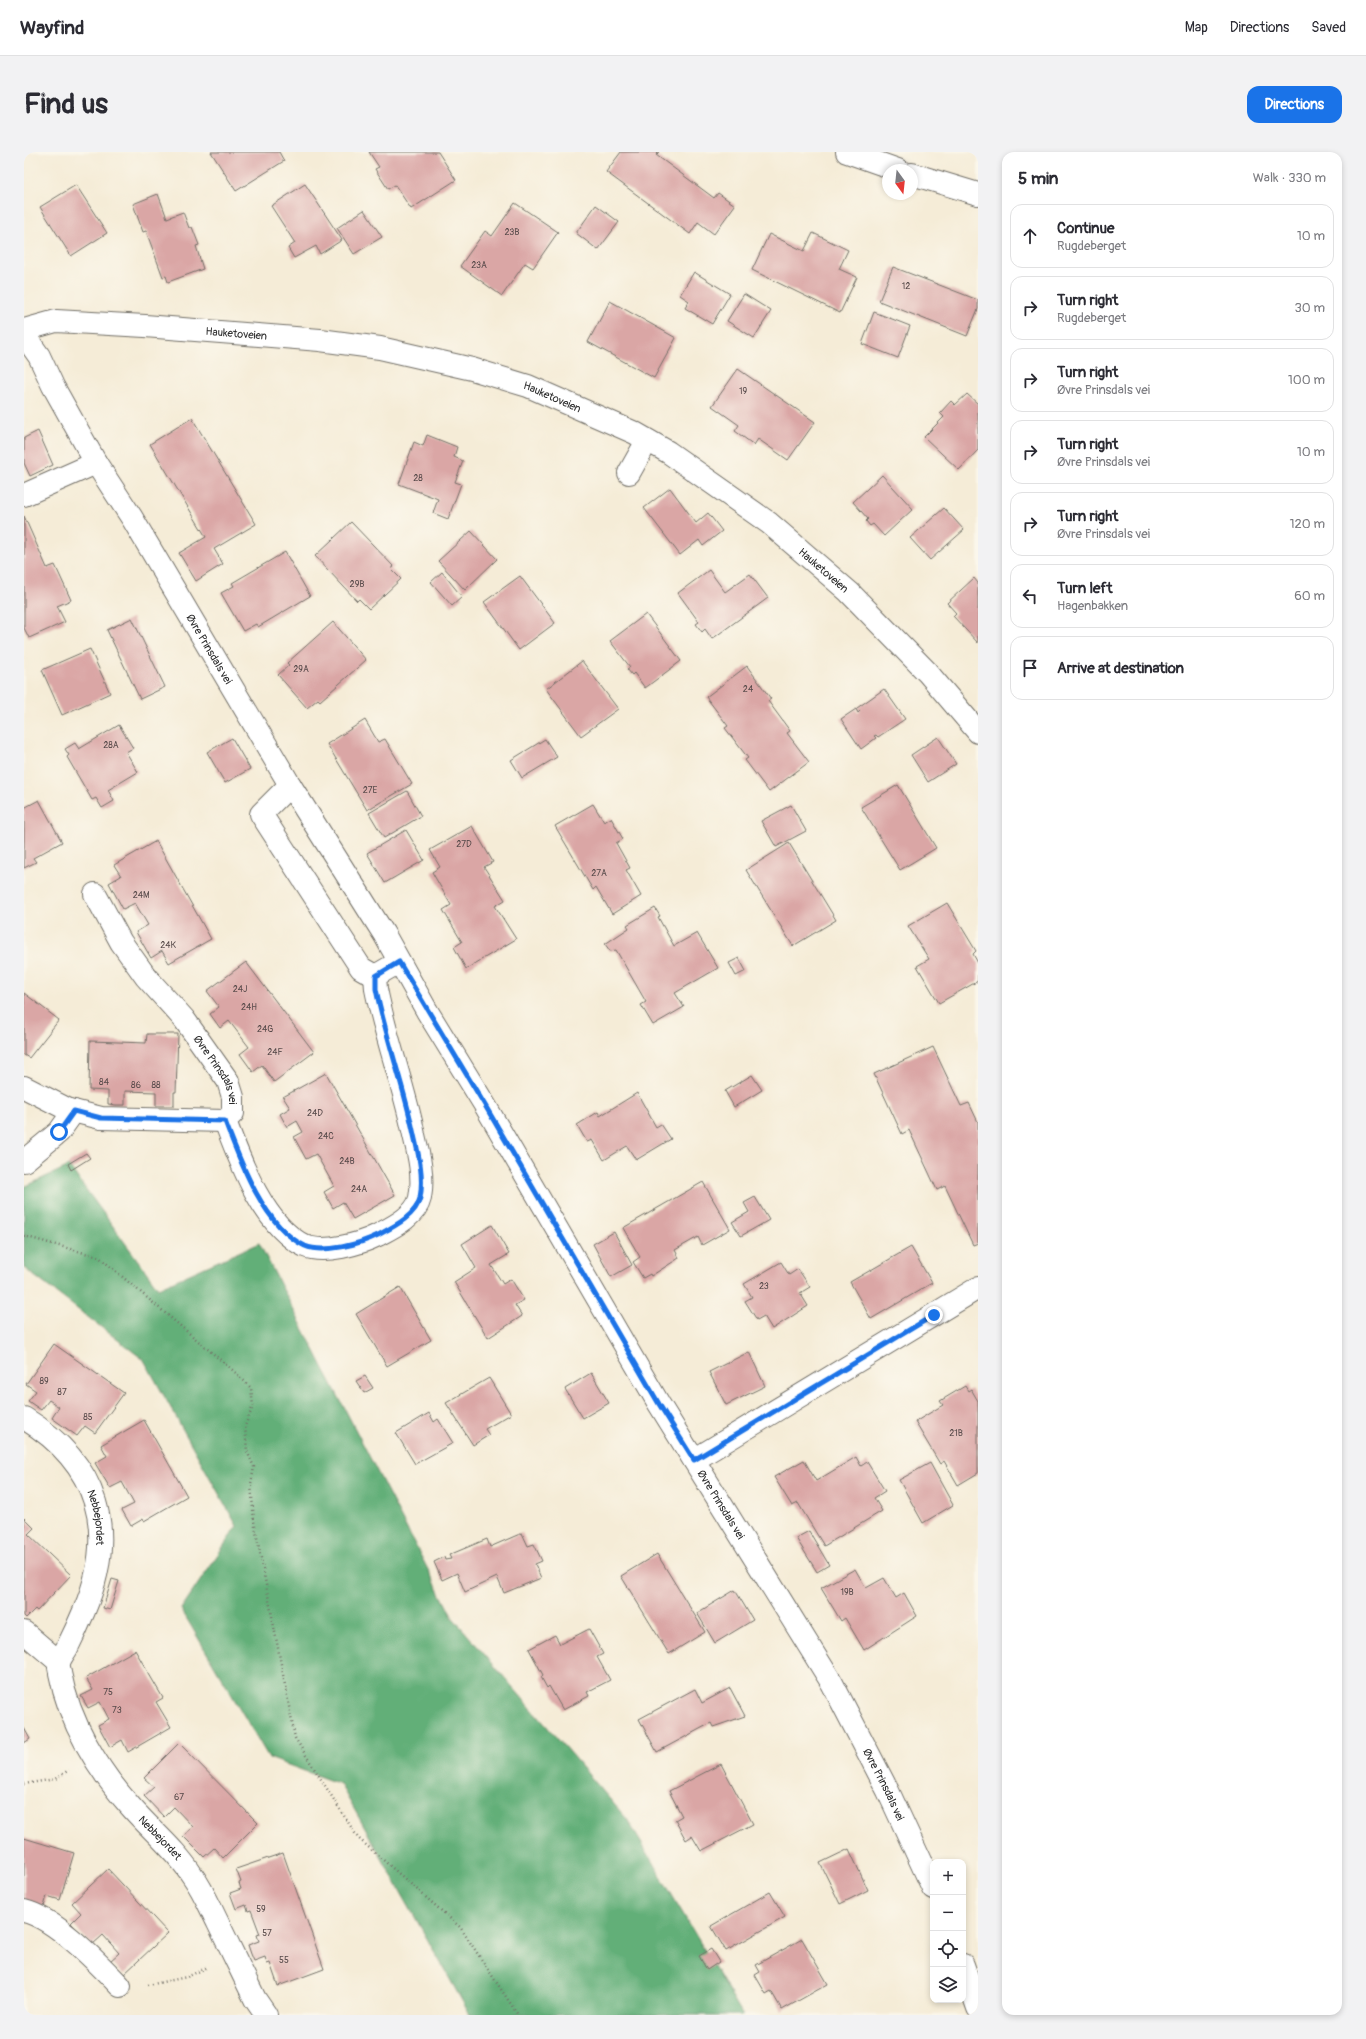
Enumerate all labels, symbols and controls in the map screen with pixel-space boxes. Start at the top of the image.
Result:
text: Wayfind [20,16,84,40]
text: Map [1185,19,1208,36]
text: Directions [1230,19,1289,36]
text: Saved [1311,19,1346,36]
button: Directions [1247,86,1342,123]
text: Find us [24,87,108,122]
north arrow [882,164,918,200]
text: 5 min [1018,168,1058,189]
text: Walk · 330 m [1253,170,1326,186]
text: Continue [1057,219,1115,238]
icon: ahead [1019,225,1041,247]
house number: 23B [505,227,519,238]
text: 10 m [1297,228,1325,244]
text: Rugdeberget [1057,238,1126,254]
house number: 23A [471,260,487,271]
house number: 12 [902,281,910,292]
text: Turn right [1057,291,1118,310]
icon: right [1019,297,1041,319]
text: 30 m [1295,300,1325,316]
text: Rugdeberget [1057,310,1126,326]
street label: Hauketoveien [205,325,268,343]
text: Turn right [1057,363,1118,382]
icon: right [1019,369,1041,391]
text: 100 m [1288,372,1325,388]
street label: Hauketoveien [522,379,583,416]
text: Øvre Prinsdals vei [1057,382,1150,398]
house number: 19 [739,386,747,397]
text: Turn right [1057,435,1118,454]
icon: right [1019,441,1041,463]
text: 10 m [1297,444,1325,460]
text: Øvre Prinsdals vei [1057,454,1150,470]
house number: 28 [413,473,423,484]
text: Turn right [1057,507,1118,526]
icon: right [1019,513,1041,535]
text: 120 m [1289,516,1325,532]
text: Øvre Prinsdals vei [1057,526,1150,542]
street label: Hauketoveien [796,546,851,596]
house number: 29B [350,579,364,590]
text: Turn left [1057,579,1113,598]
icon: left [1019,585,1041,607]
text: 60 m [1294,588,1325,604]
text: Hagenbakken [1057,598,1128,614]
street label: Øvre Prinsdals vei [183,612,235,686]
icon: arrive [1019,657,1041,679]
text: Arrive at destination [1057,659,1184,678]
house number: 29A [293,664,309,675]
house number: 24 [743,684,754,695]
house number: 28A [103,740,119,751]
house number: 27E [363,785,378,796]
house number: 27D [456,839,472,850]
house number: 27A [591,868,607,879]
house number: 24M [133,890,150,901]
house number: 24K [160,940,176,951]
house number: 24J [233,984,247,995]
house number: 24H [241,1002,257,1013]
house number: 24G [257,1024,273,1035]
street label: Øvre Prinsdals vei [191,1033,239,1104]
house number: 24F [267,1047,283,1058]
house number: 84 [99,1077,110,1088]
house number: 86 [131,1080,141,1091]
house number: 88 [151,1080,161,1091]
house number: 24D [307,1108,323,1119]
route start [50,1123,68,1141]
house number: 24C [318,1131,334,1142]
house number: 24B [339,1156,355,1167]
house number: 24A [351,1184,367,1195]
house number: 23 [759,1281,769,1292]
route end [925,1306,943,1324]
house number: 89 [39,1376,49,1387]
house number: 87 [57,1387,67,1398]
house number: 85 [83,1412,93,1423]
house number: 21B [949,1428,963,1439]
street label: Øvre Prinsdals vei [695,1468,747,1542]
street label: Nebbejordet [84,1488,106,1546]
house number: 19B [840,1587,854,1598]
house number: 75 [103,1687,113,1698]
house number: 73 [112,1705,122,1716]
street label: Øvre Prinsdals vei [860,1746,907,1823]
house number: 67 [174,1792,184,1803]
street label: Nebbejordet [135,1813,185,1863]
map controls [930,1859,966,2003]
button: + [930,1859,966,1895]
button: − [930,1895,966,1931]
house number: 59 [256,1904,266,1915]
house number: 57 [262,1928,272,1939]
button: locate [930,1931,966,1967]
house number: 55 [279,1955,289,1966]
button: layers [930,1967,966,2003]

